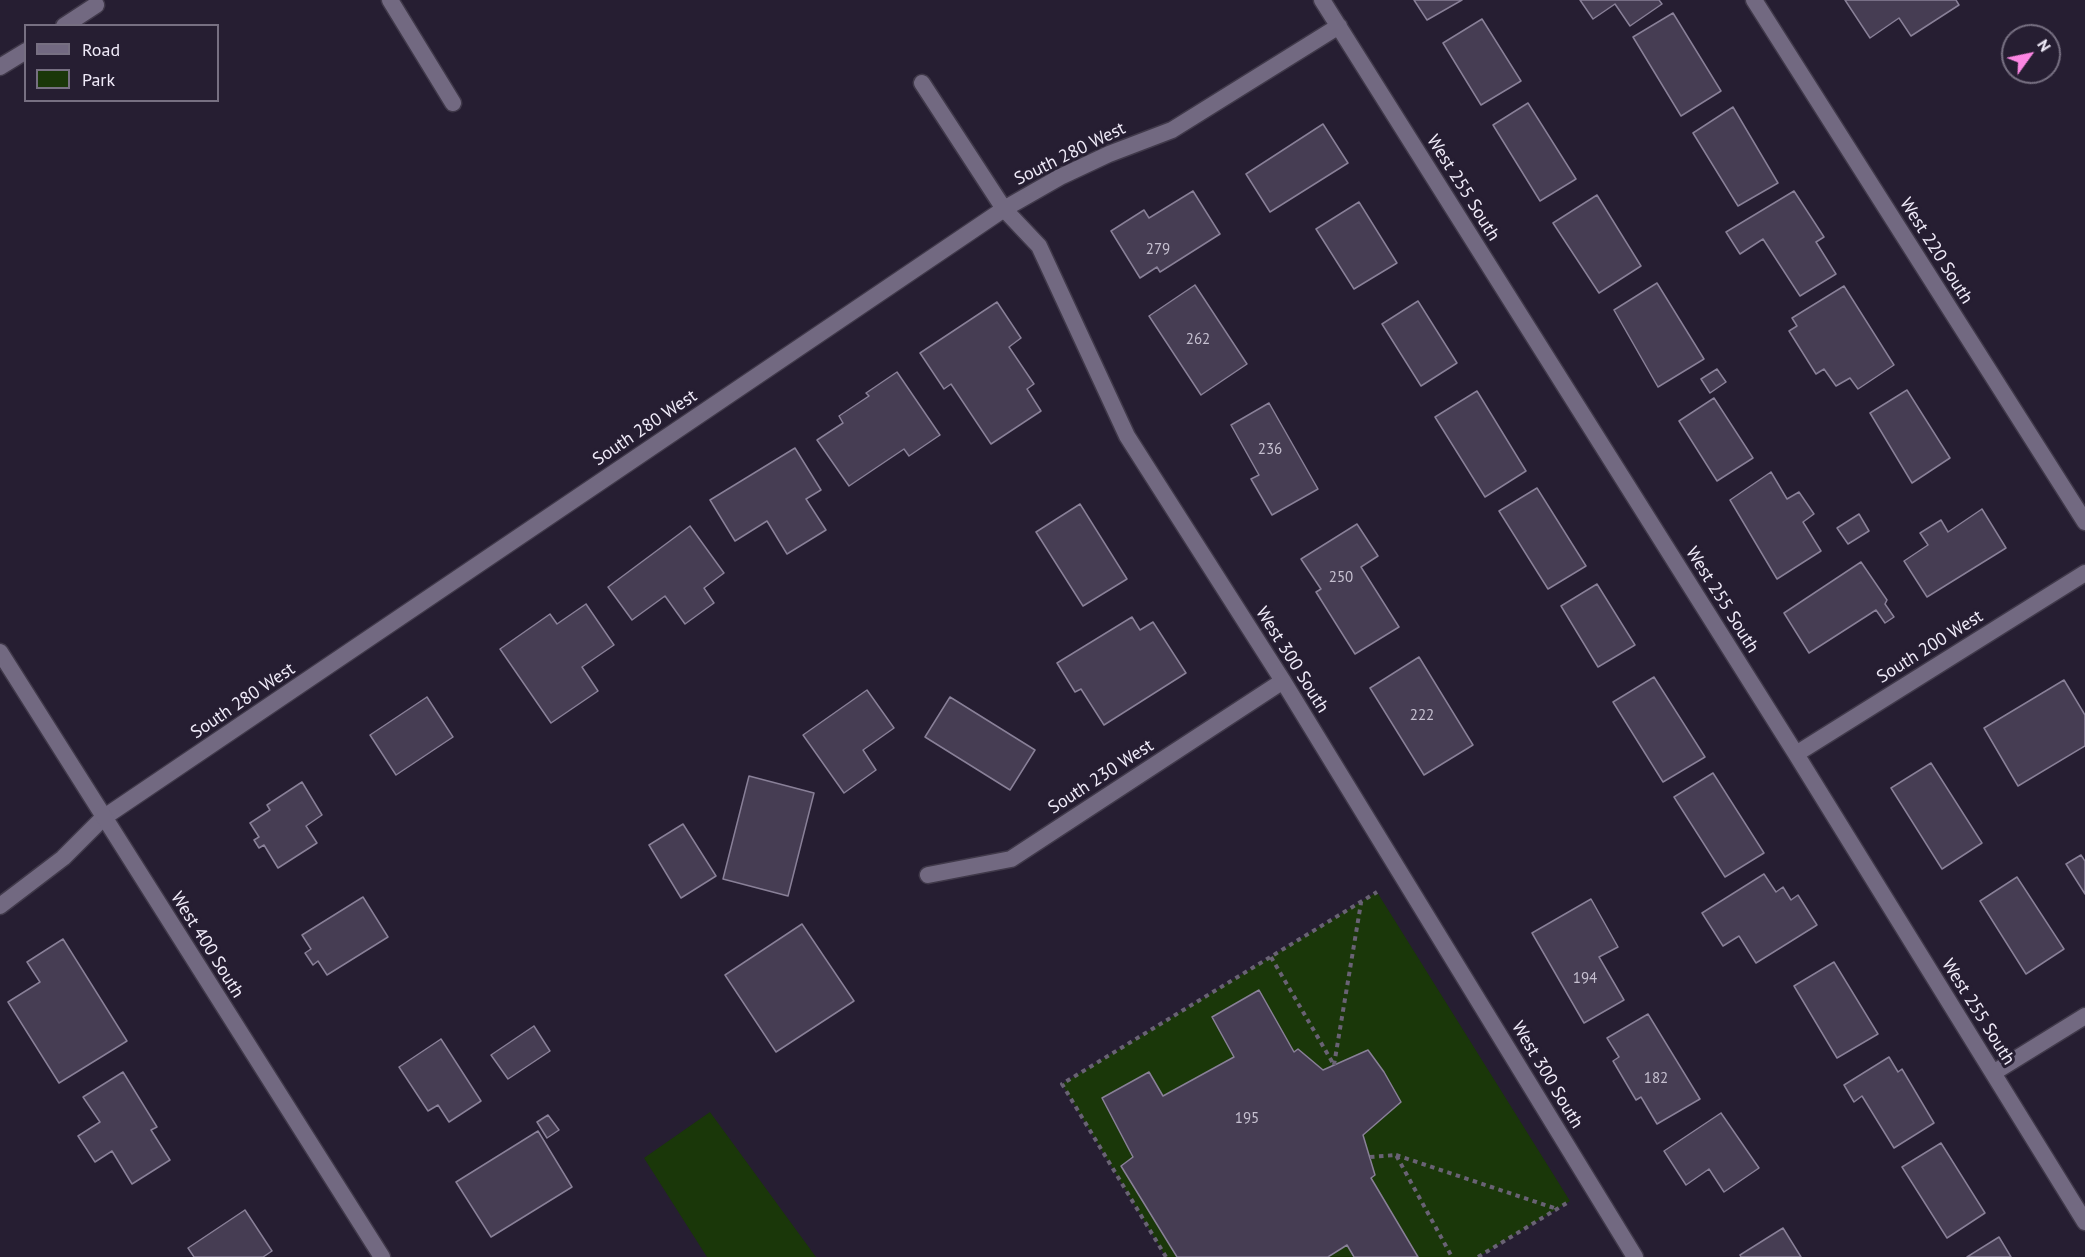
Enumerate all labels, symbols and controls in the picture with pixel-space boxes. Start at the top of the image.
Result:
legend [24,24,219,102]
north arrow [2001,24,2061,84]
text: N [2033,35,2056,55]
text: Road [82,38,120,61]
text: Park [82,68,115,91]
street label: South 280 West [1011,118,1129,190]
street label: West 255 South [1422,131,1504,245]
street label: West 220 South [1895,194,1977,308]
house number: 279 [1146,241,1170,259]
house number: 262 [1186,331,1210,349]
street label: South 280 West [589,385,701,471]
house number: 236 [1258,441,1282,459]
street label: West 255 South [1681,543,1763,657]
house number: 250 [1329,569,1353,587]
street label: West 300 South [1251,603,1333,717]
street label: South 200 West [1873,606,1987,688]
street label: South 280 West [187,658,299,744]
house number: 222 [1410,707,1434,725]
street label: South 230 West [1044,735,1158,819]
street label: West 400 South [166,888,248,1002]
street label: West 255 South [1937,955,2019,1069]
house number: 194 [1573,970,1597,988]
street label: West 300 South [1507,1018,1587,1132]
house number: 182 [1644,1070,1668,1088]
house number: 195 [1235,1110,1259,1128]

